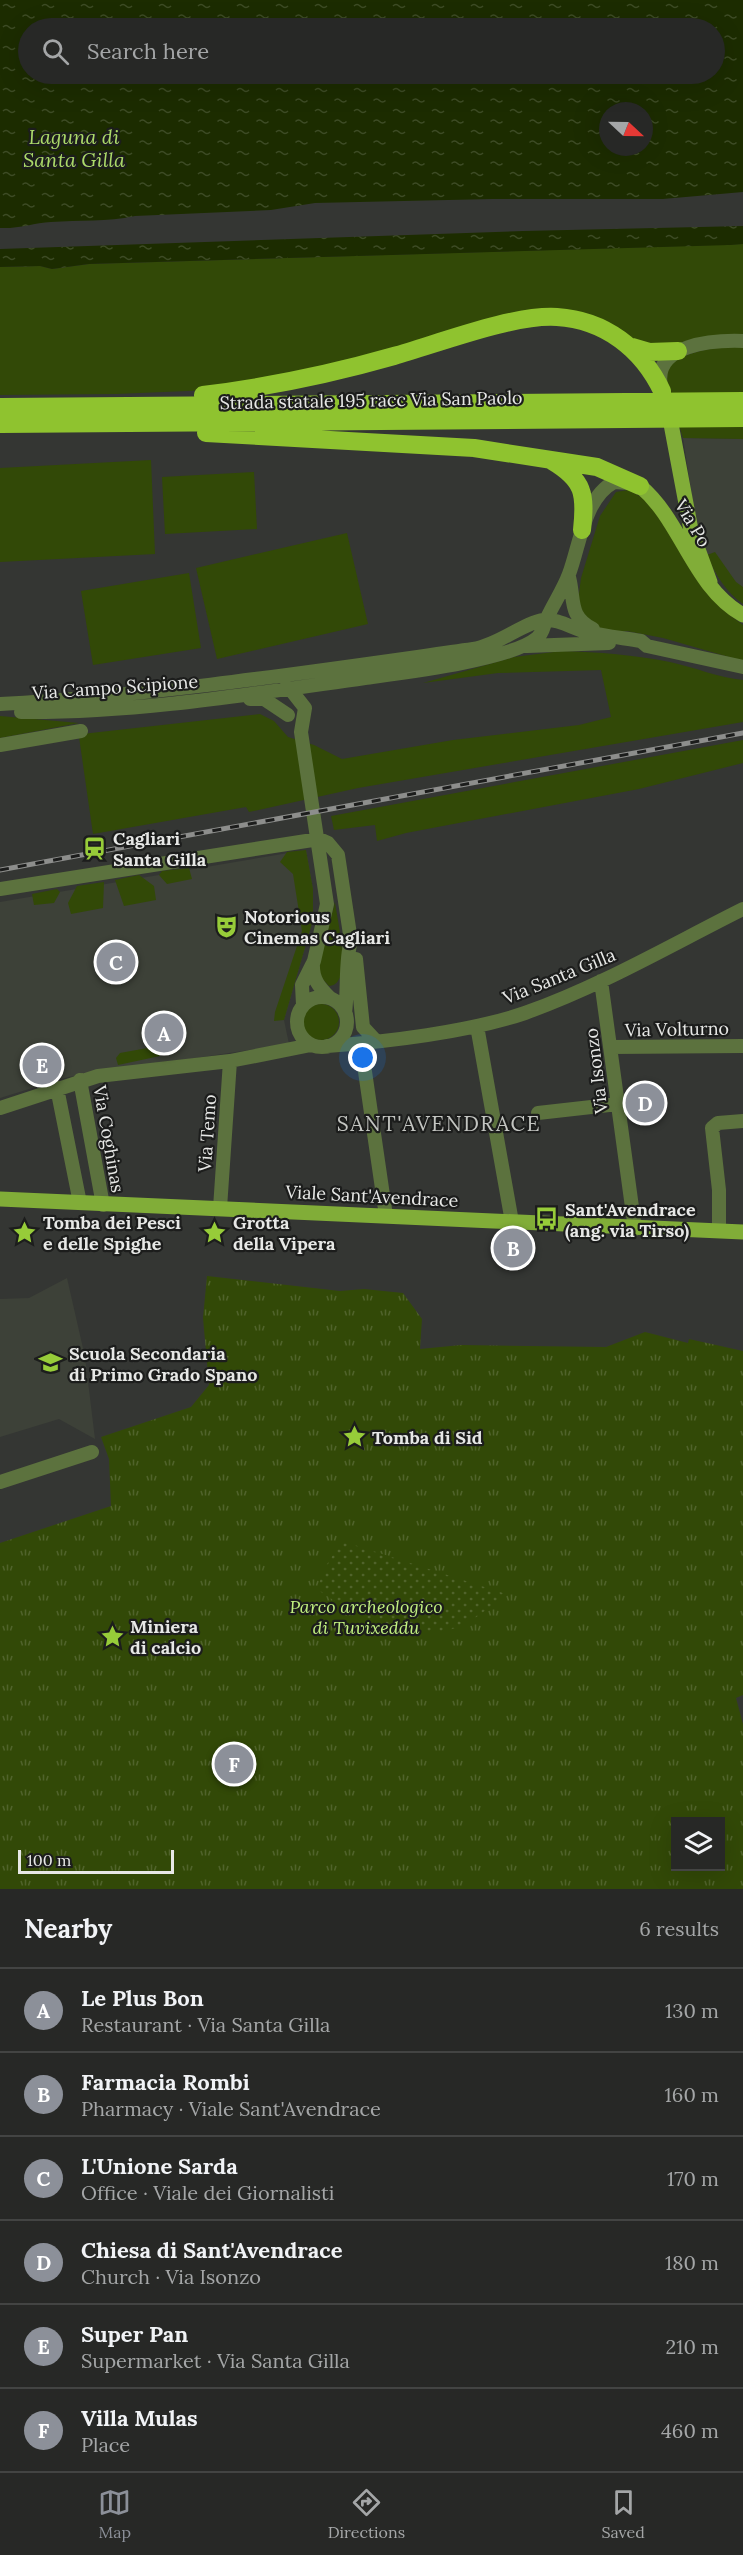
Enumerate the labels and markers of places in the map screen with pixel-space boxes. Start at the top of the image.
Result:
place label: Cagliari Santa Gilla [113,827,207,871]
station icon: Cagliari Santa Gilla [82,835,108,861]
place label: Notorious Cinemas Cagliari [244,905,390,949]
theatre icon: Notorious Cinemas Cagliari [213,913,239,939]
pin: C [96,940,136,984]
pin: A [144,1010,184,1056]
pin: E [22,1042,62,1088]
pin: D [626,1080,664,1126]
place label: Sant'Avendrace (ang. via Tirso) [565,1198,696,1242]
bus stop icon: Sant'Avendrace (ang. via Tirso) [534,1206,560,1232]
place label: Tomba dei Pesci e delle Spighe [43,1211,181,1255]
place label: Grotta della Vipera [233,1211,336,1255]
place icon: Tomba dei Pesci e delle Spighe [12,1219,38,1245]
place icon: Grotta della Vipera [202,1219,228,1245]
pin: B [494,1226,532,1270]
place label: Scuola Secondaria di Primo Grado Spano [69,1342,257,1386]
school or university icon: Scuola Secondaria di Primo Grado Spano [38,1350,64,1376]
place icon: Tomba di Sid [341,1424,367,1450]
place label: Tomba di Sid [372,1426,483,1449]
place label: Miniera di calcio [130,1615,201,1659]
place icon: Miniera di calcio [99,1623,125,1649]
pin: F [214,1742,254,1786]

